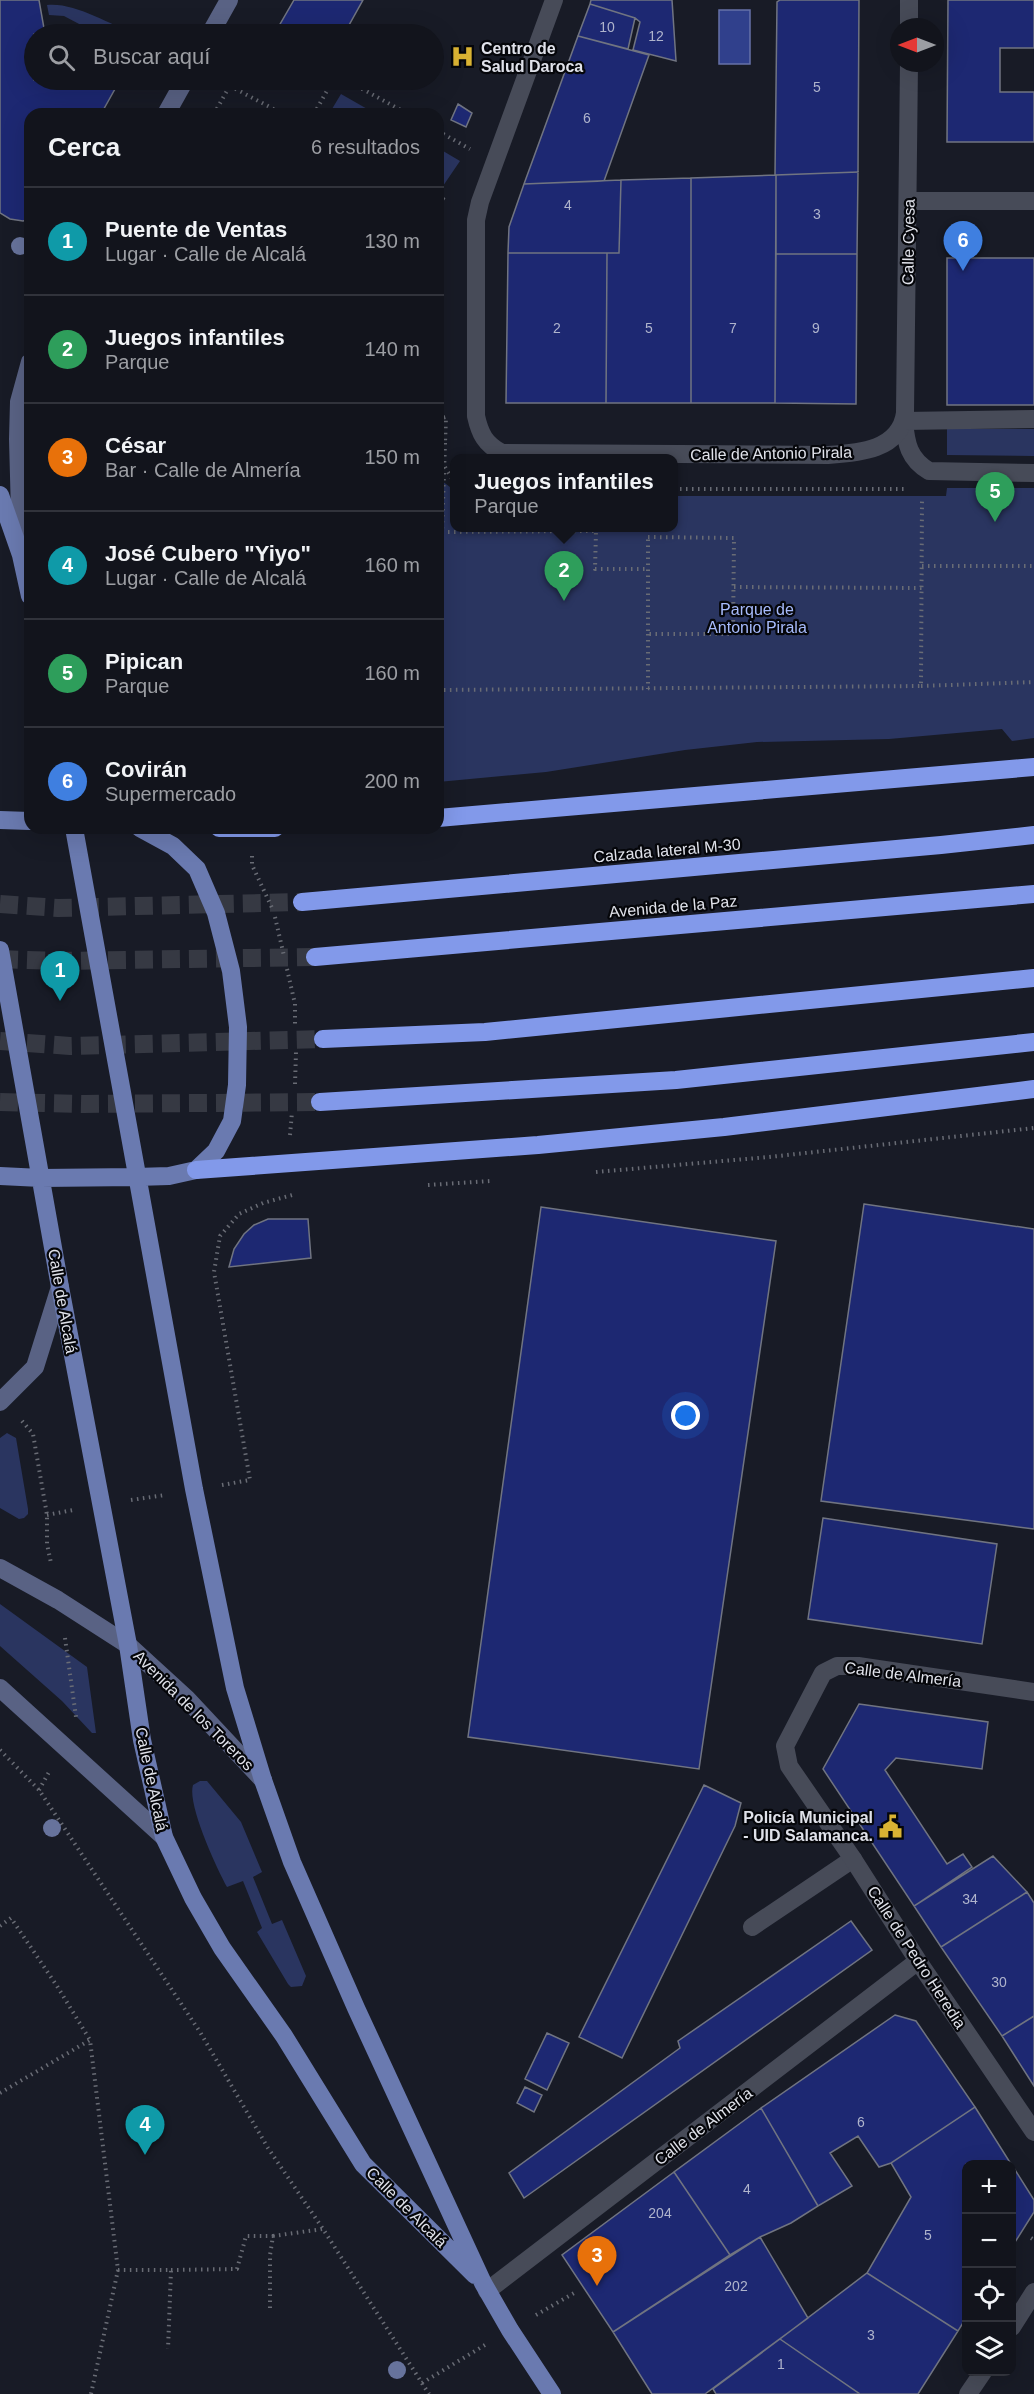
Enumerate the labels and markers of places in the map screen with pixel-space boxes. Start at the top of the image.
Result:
place label: Centro de Salud Daroca [481,40,583,75]
hospital icon: Centro de Salud Daroca [450,44,476,70]
pin: 6 [944,222,982,271]
pin: 5 [976,472,1014,522]
pin: 2 [544,552,584,601]
pin: 1 [40,952,80,1001]
place label: Policía Municipal - UID Salamanca. [743,1809,873,1844]
public building icon: Policía Municipal - UID Salamanca. [878,1813,904,1839]
pin: 4 [126,2106,164,2155]
pin: 3 [578,2236,616,2286]

